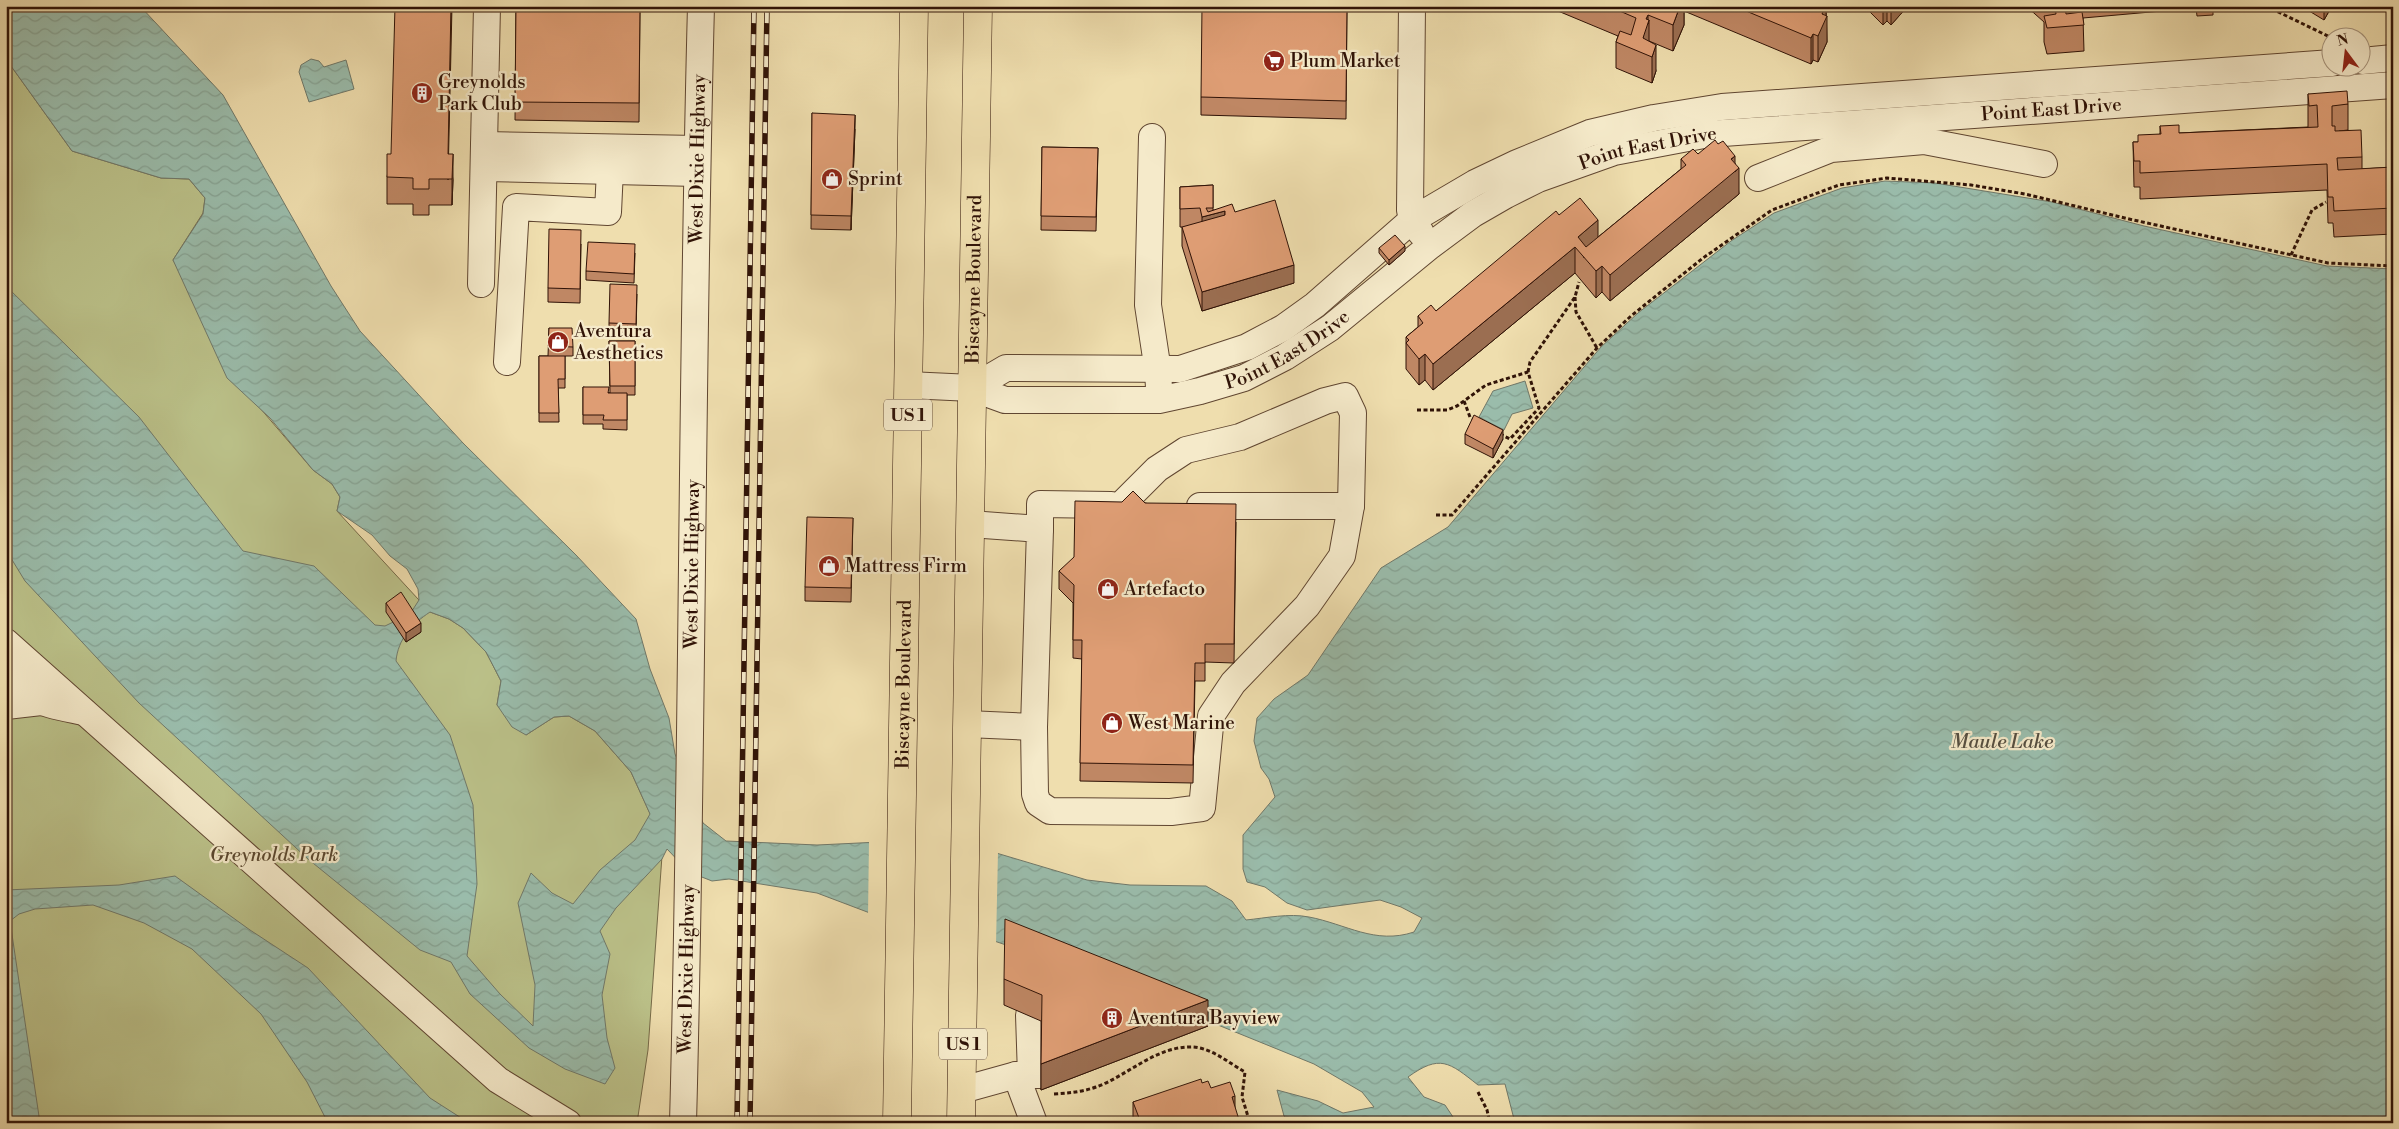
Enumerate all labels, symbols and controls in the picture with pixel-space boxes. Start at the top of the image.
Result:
north arrow [2322,28,2372,78]
text: N [2335,30,2351,51]
supermarket icon: Plum Market [1262,49,1286,73]
place label: Plum Market [1290,49,1401,73]
place label: Greynolds Park Club [438,70,526,116]
street label: West Dixie Highway [684,73,711,245]
building icon: Greynolds Park Club [410,81,434,105]
street label: Point East Drive [1980,92,2123,126]
street label: Point East Drive [1576,121,1718,176]
shop icon: Sprint [820,167,844,191]
place label: Sprint [848,167,903,191]
street label: Biscayne Boulevard [961,194,987,365]
street label: Point East Drive [1222,305,1355,395]
place label: Aventura Aesthetics [573,319,663,365]
shop icon: Aventura Aesthetics [546,330,570,354]
road number: US 1 [884,400,932,430]
street label: West Dixie Highway [679,478,705,650]
shop icon: Mattress Firm [817,554,841,578]
place label: Mattress Firm [845,554,967,578]
shop icon: Artefacto [1096,577,1120,601]
place label: Artefacto [1123,577,1205,601]
street label: Biscayne Boulevard [890,599,917,770]
shop icon: West Marine [1100,711,1124,735]
place label: West Marine [1127,711,1235,735]
water label: Maule Lake [1951,730,2054,755]
park label: Greynolds Park [210,843,338,867]
street label: West Dixie Highway [673,883,700,1055]
building icon: Aventura Bayview [1100,1006,1124,1030]
place label: Aventura Bayview [1127,1006,1281,1030]
road number: US 1 [939,1028,987,1060]

